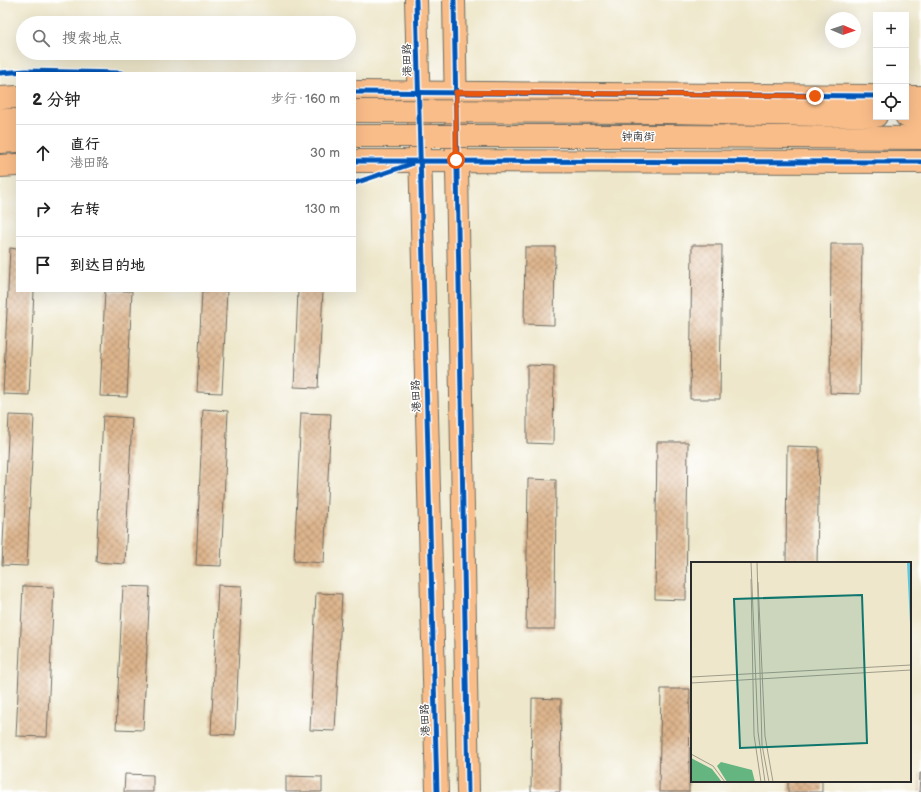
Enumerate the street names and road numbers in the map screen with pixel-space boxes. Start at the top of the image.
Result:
street label: 港田路 [400,43,414,77]
street label: 钟南街 [622,130,655,143]
street label: 港田路 [409,379,423,413]
street label: 港田路 [418,703,432,737]

